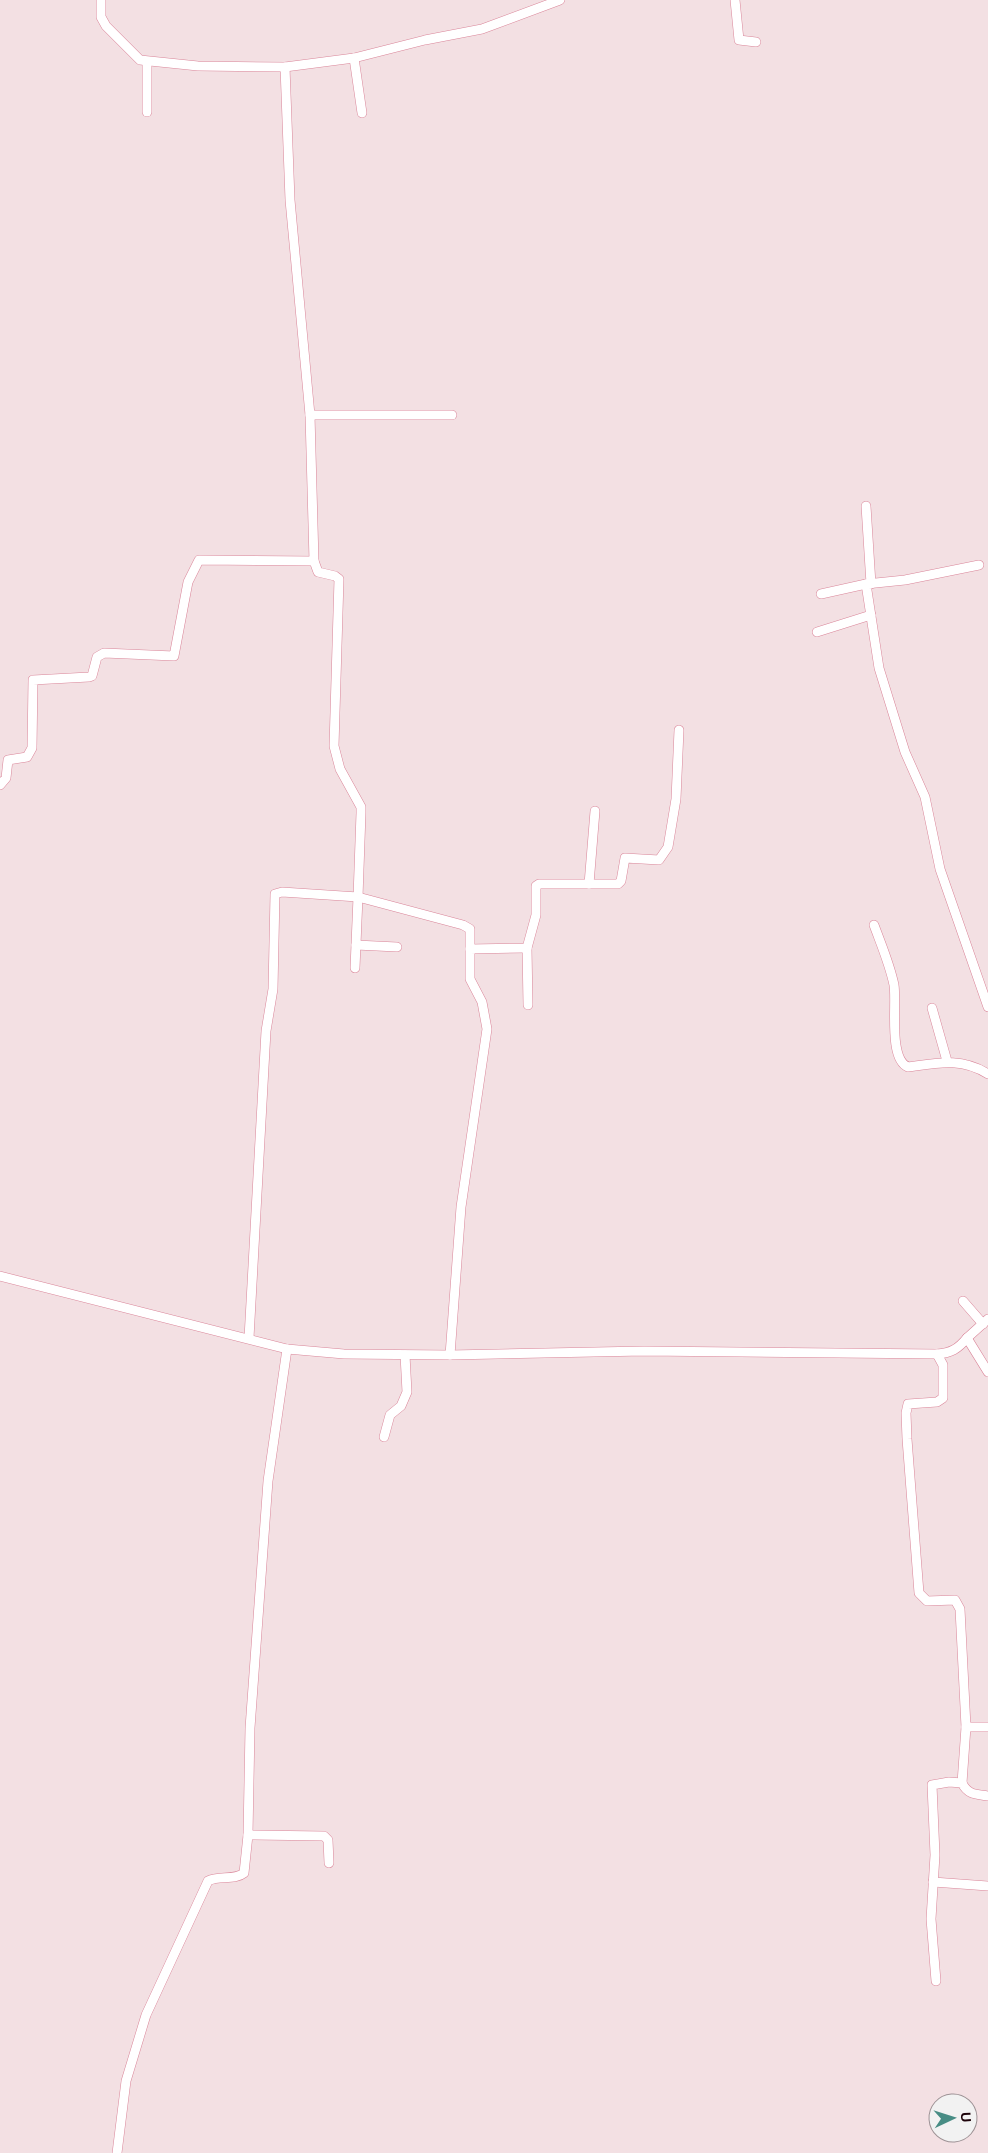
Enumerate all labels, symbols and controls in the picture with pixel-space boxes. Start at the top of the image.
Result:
north arrow [928,2093,978,2143]
text: U [958,2111,974,2123]

